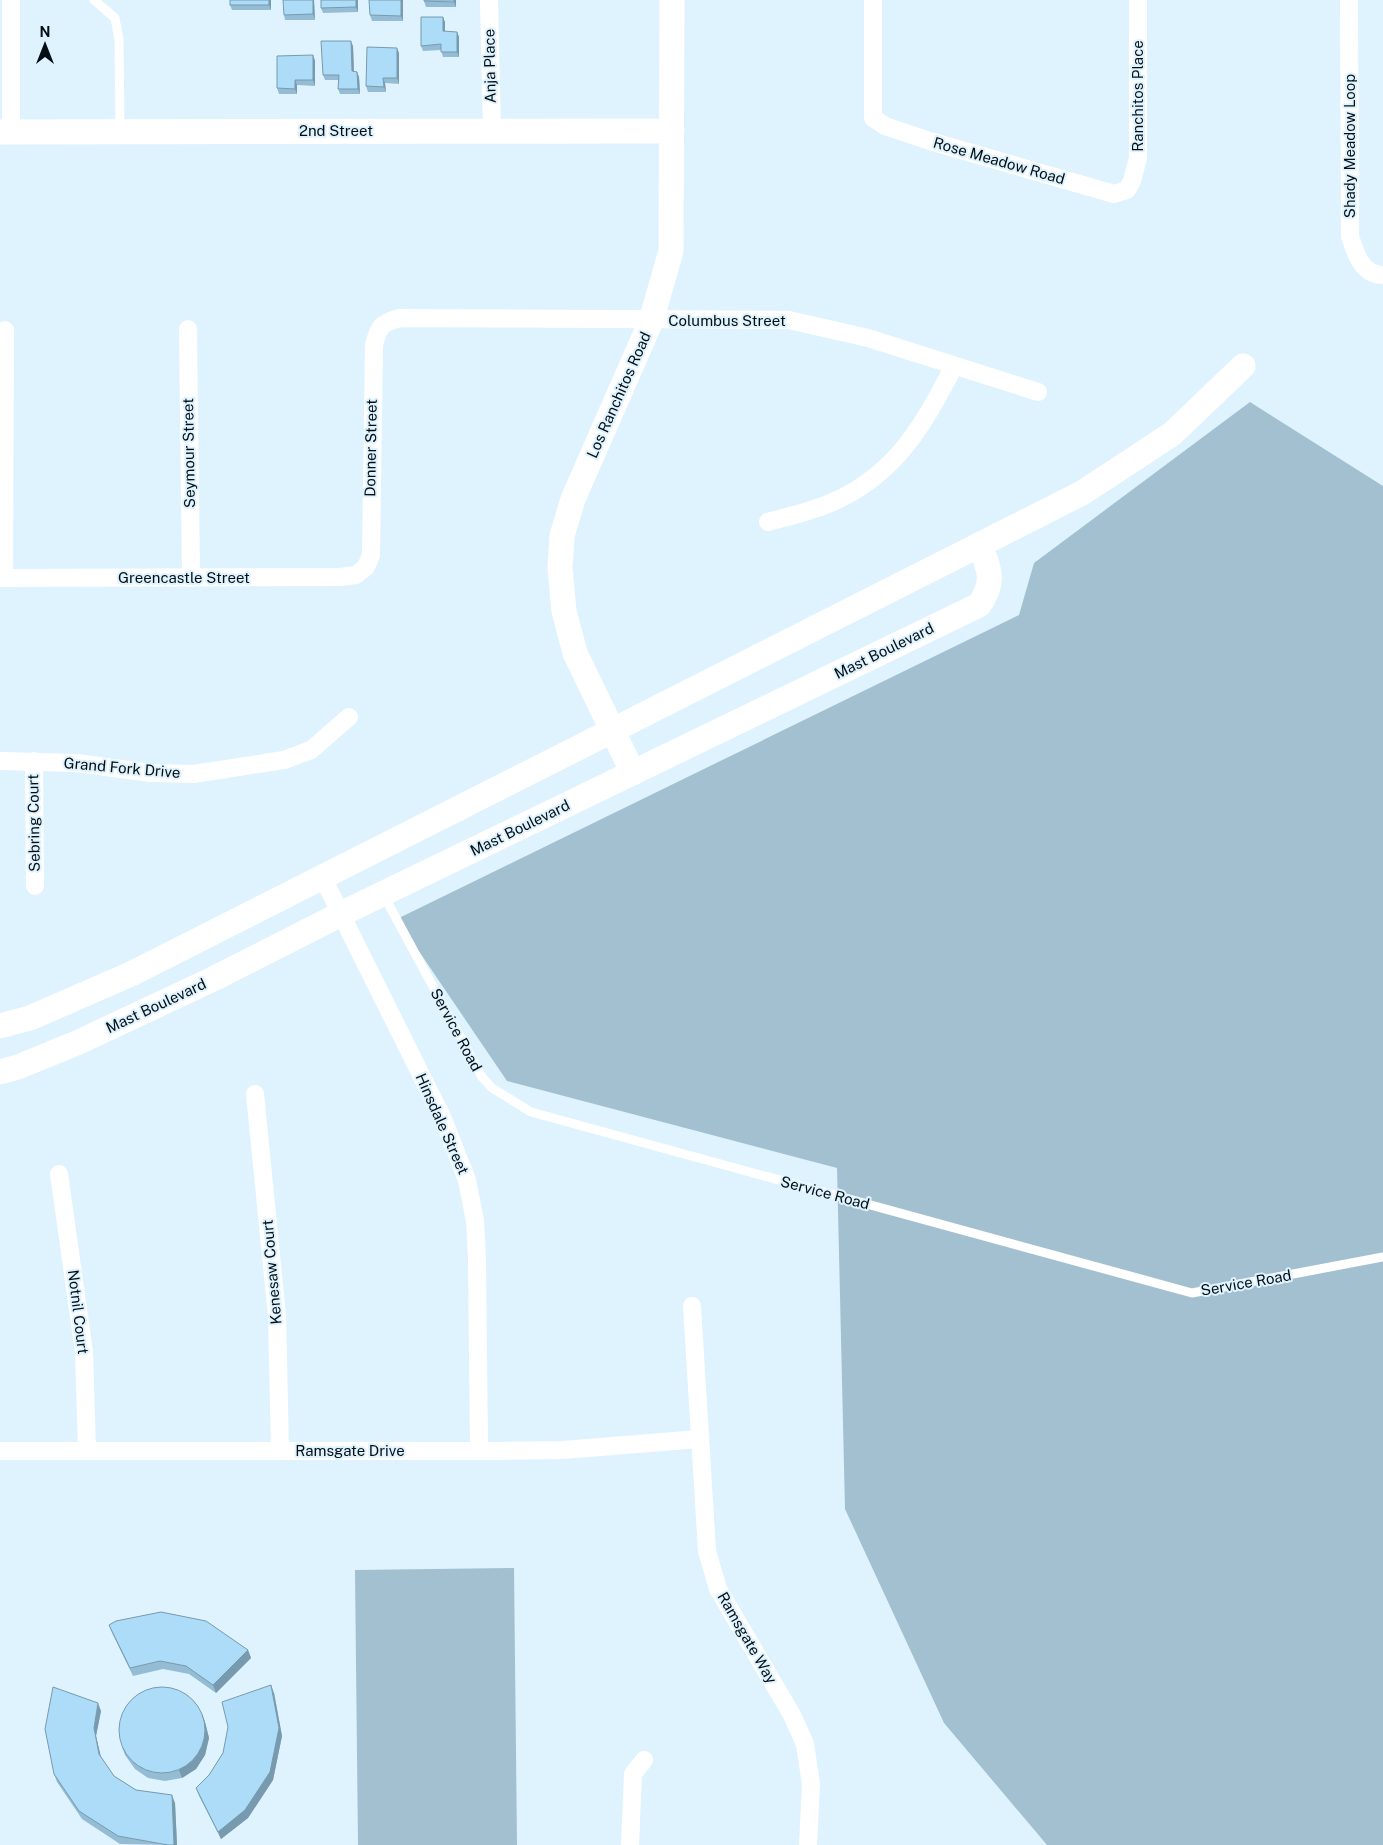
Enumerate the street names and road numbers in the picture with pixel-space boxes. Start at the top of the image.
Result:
street label: Anja Place [480,29,499,103]
street label: Ranchitos Place [1129,40,1146,152]
street label: Shady Meadow Loop [1341,74,1358,218]
street label: 2nd Street [299,122,373,139]
street label: Rose Meadow Road [931,134,1067,187]
street label: Columbus Street [668,312,786,329]
street label: Los Ranchitos Road [583,329,654,460]
street label: Seymour Street [179,398,198,508]
street label: Donner Street [361,399,380,497]
street label: Greencastle Street [118,569,250,586]
street label: Mast Boulevard [831,619,936,682]
street label: Grand Fork Drive [63,754,181,781]
street label: Sebring Court [24,774,43,872]
street label: Mast Boulevard [467,796,572,859]
street label: Mast Boulevard [103,975,209,1036]
street label: Service Road [427,985,485,1074]
street label: Hinsdale Street [413,1071,472,1177]
street label: Service Road [779,1172,872,1213]
street label: Kenesaw Court [258,1219,285,1325]
street label: Service Road [1199,1266,1292,1299]
street label: Notnil Court [65,1269,92,1355]
street label: Ramsgate Drive [295,1442,405,1459]
street label: Ramsgate Way [714,1589,781,1687]

